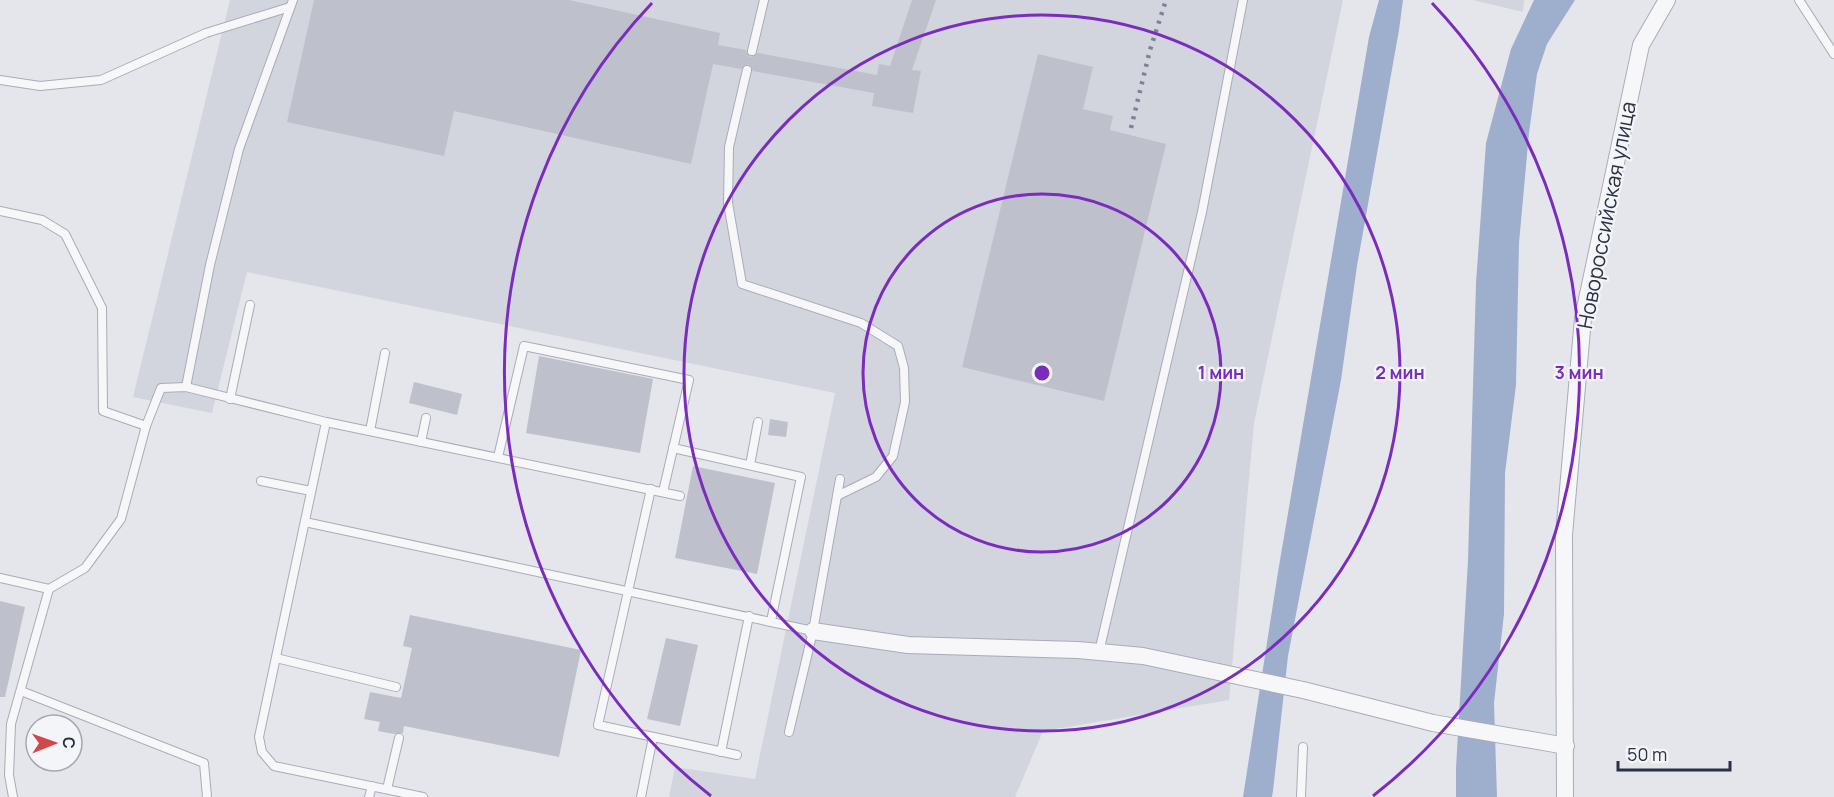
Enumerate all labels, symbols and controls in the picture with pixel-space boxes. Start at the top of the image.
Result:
street label: Новороссийская улица [1570,99,1642,331]
text: 1 мин [1198,360,1244,384]
text: 2 мин [1375,360,1425,384]
text: 3 мин [1554,360,1604,384]
centre of rings [1032,363,1052,383]
north arrow [24,713,84,773]
scale bar [1618,734,1730,772]
text: С [58,737,80,749]
text: 50 m [1627,742,1667,766]

